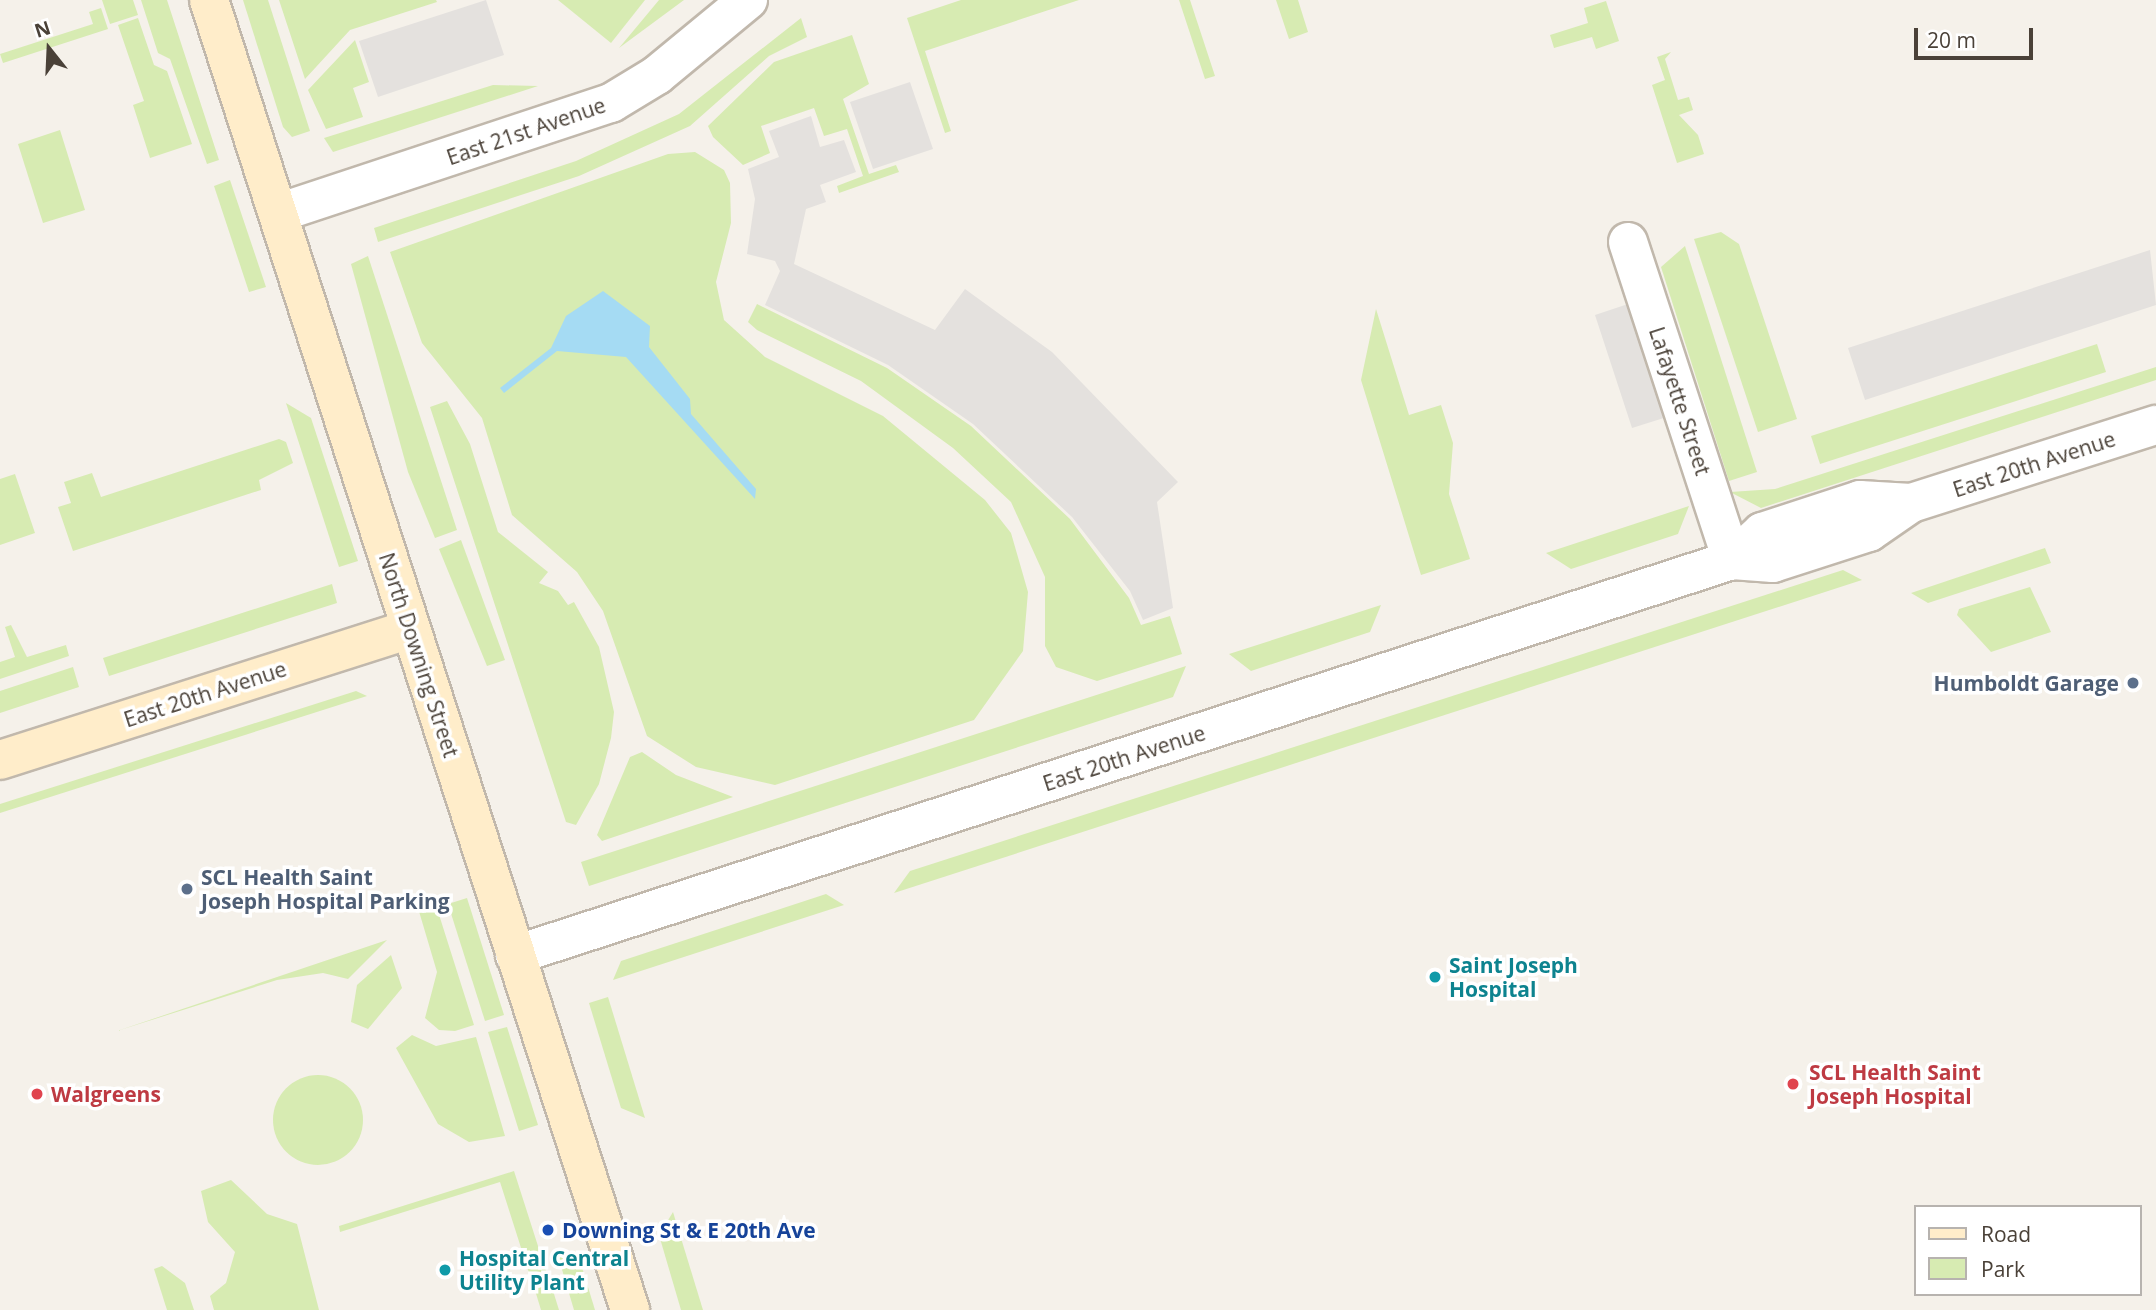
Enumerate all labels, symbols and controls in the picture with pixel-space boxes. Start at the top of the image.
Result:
north arrow [14,14,84,84]
text: N [31,14,54,44]
scale bar [1918,14,2037,58]
text: 20 m [1927,26,1976,54]
street label: East 21st Avenue [443,92,609,170]
street label: Lafayette Street [1644,324,1716,478]
street label: East 20th Avenue [1950,426,2118,502]
street label: North Downing Street [374,550,464,760]
street label: East 20th Avenue [121,656,289,732]
place label: Humboldt Garage [1934,670,2119,696]
marker: Humboldt Garage [2125,675,2141,691]
street label: East 20th Avenue [1040,720,1208,796]
place label: SCL Health Saint Joseph Hospital Parking [201,864,450,914]
marker: SCL Health Saint Joseph Hospital Parking [179,881,195,897]
place label: Saint Joseph Hospital [1449,952,1578,1002]
marker: Saint Joseph Hospital [1427,969,1443,985]
place label: SCL Health Saint Joseph Hospital [1809,1059,1981,1109]
marker: SCL Health Saint Joseph Hospital [1783,1074,1803,1094]
place label: Walgreens [51,1081,161,1107]
marker: Walgreens [29,1086,45,1102]
legend [1914,1205,2142,1296]
place label: Downing St & E 20th Ave [562,1217,816,1243]
text: Road [1981,1220,2031,1248]
marker: Downing St & E 20th Ave [540,1222,556,1238]
place label: Hospital Central Utility Plant [459,1245,629,1295]
text: Park [1981,1255,2025,1283]
marker: Hospital Central Utility Plant [437,1262,453,1278]

